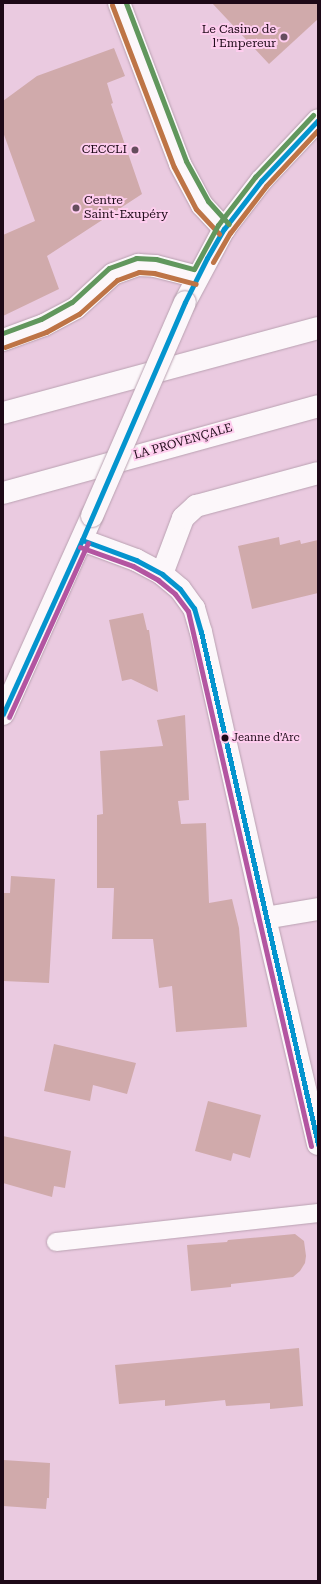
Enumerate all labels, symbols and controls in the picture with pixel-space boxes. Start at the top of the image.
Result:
place label: Le Casino de l'Empereur [202,23,276,51]
marker: Le Casino de l'Empereur [279,32,289,42]
place label: CECCLI [82,143,127,157]
marker: CECCLI [130,145,140,155]
place label: Centre Saint-Exupéry [84,194,168,222]
marker: Centre Saint-Exupéry [71,203,81,213]
street label: LA PROVENÇALE [132,421,234,463]
place label: Jeanne d’Arc [232,731,300,745]
marker: Jeanne d’Arc [220,733,230,743]

